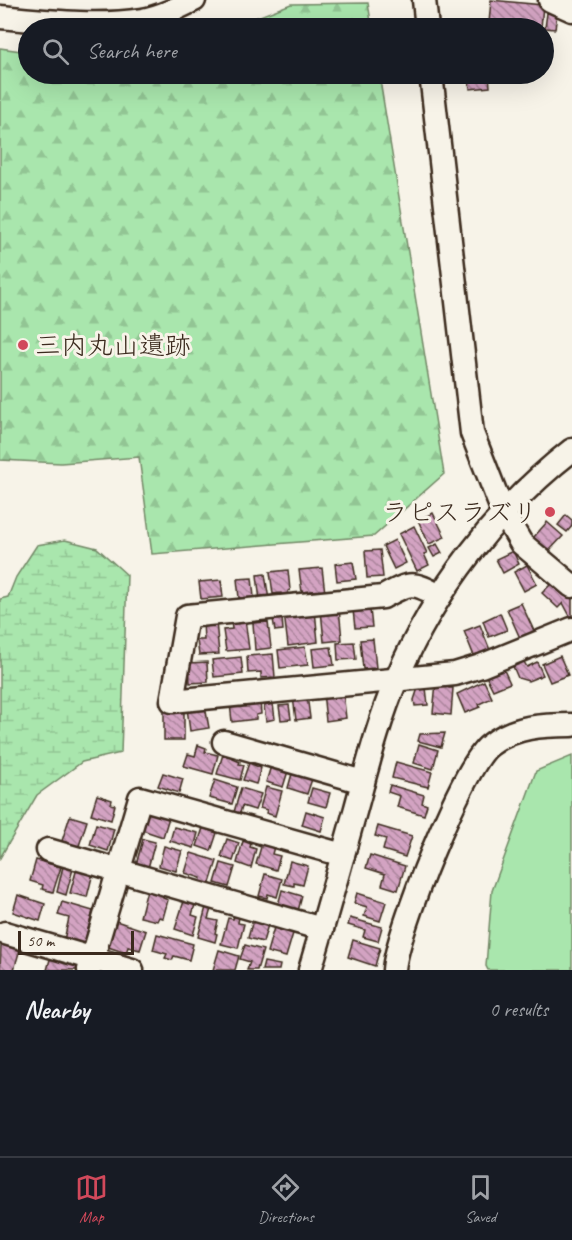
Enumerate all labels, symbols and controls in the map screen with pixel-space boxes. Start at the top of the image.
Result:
search box [18,18,554,84]
icon: search [39,35,72,68]
text: Search here [87,37,177,65]
place label: 三内丸山遺跡 [35,329,191,362]
marker: 三内丸山遺跡 [16,338,30,352]
place label: ラピスラズリ [382,496,538,529]
marker: ラピスラズリ [543,505,557,519]
scale bar [18,928,134,956]
text: 50 m [27,931,54,951]
text: Nearby [24,993,89,1026]
text: 0 results [489,997,548,1022]
tab: Map [75,1171,108,1227]
tab: Directions [258,1171,314,1227]
tab: Saved [464,1171,497,1227]

